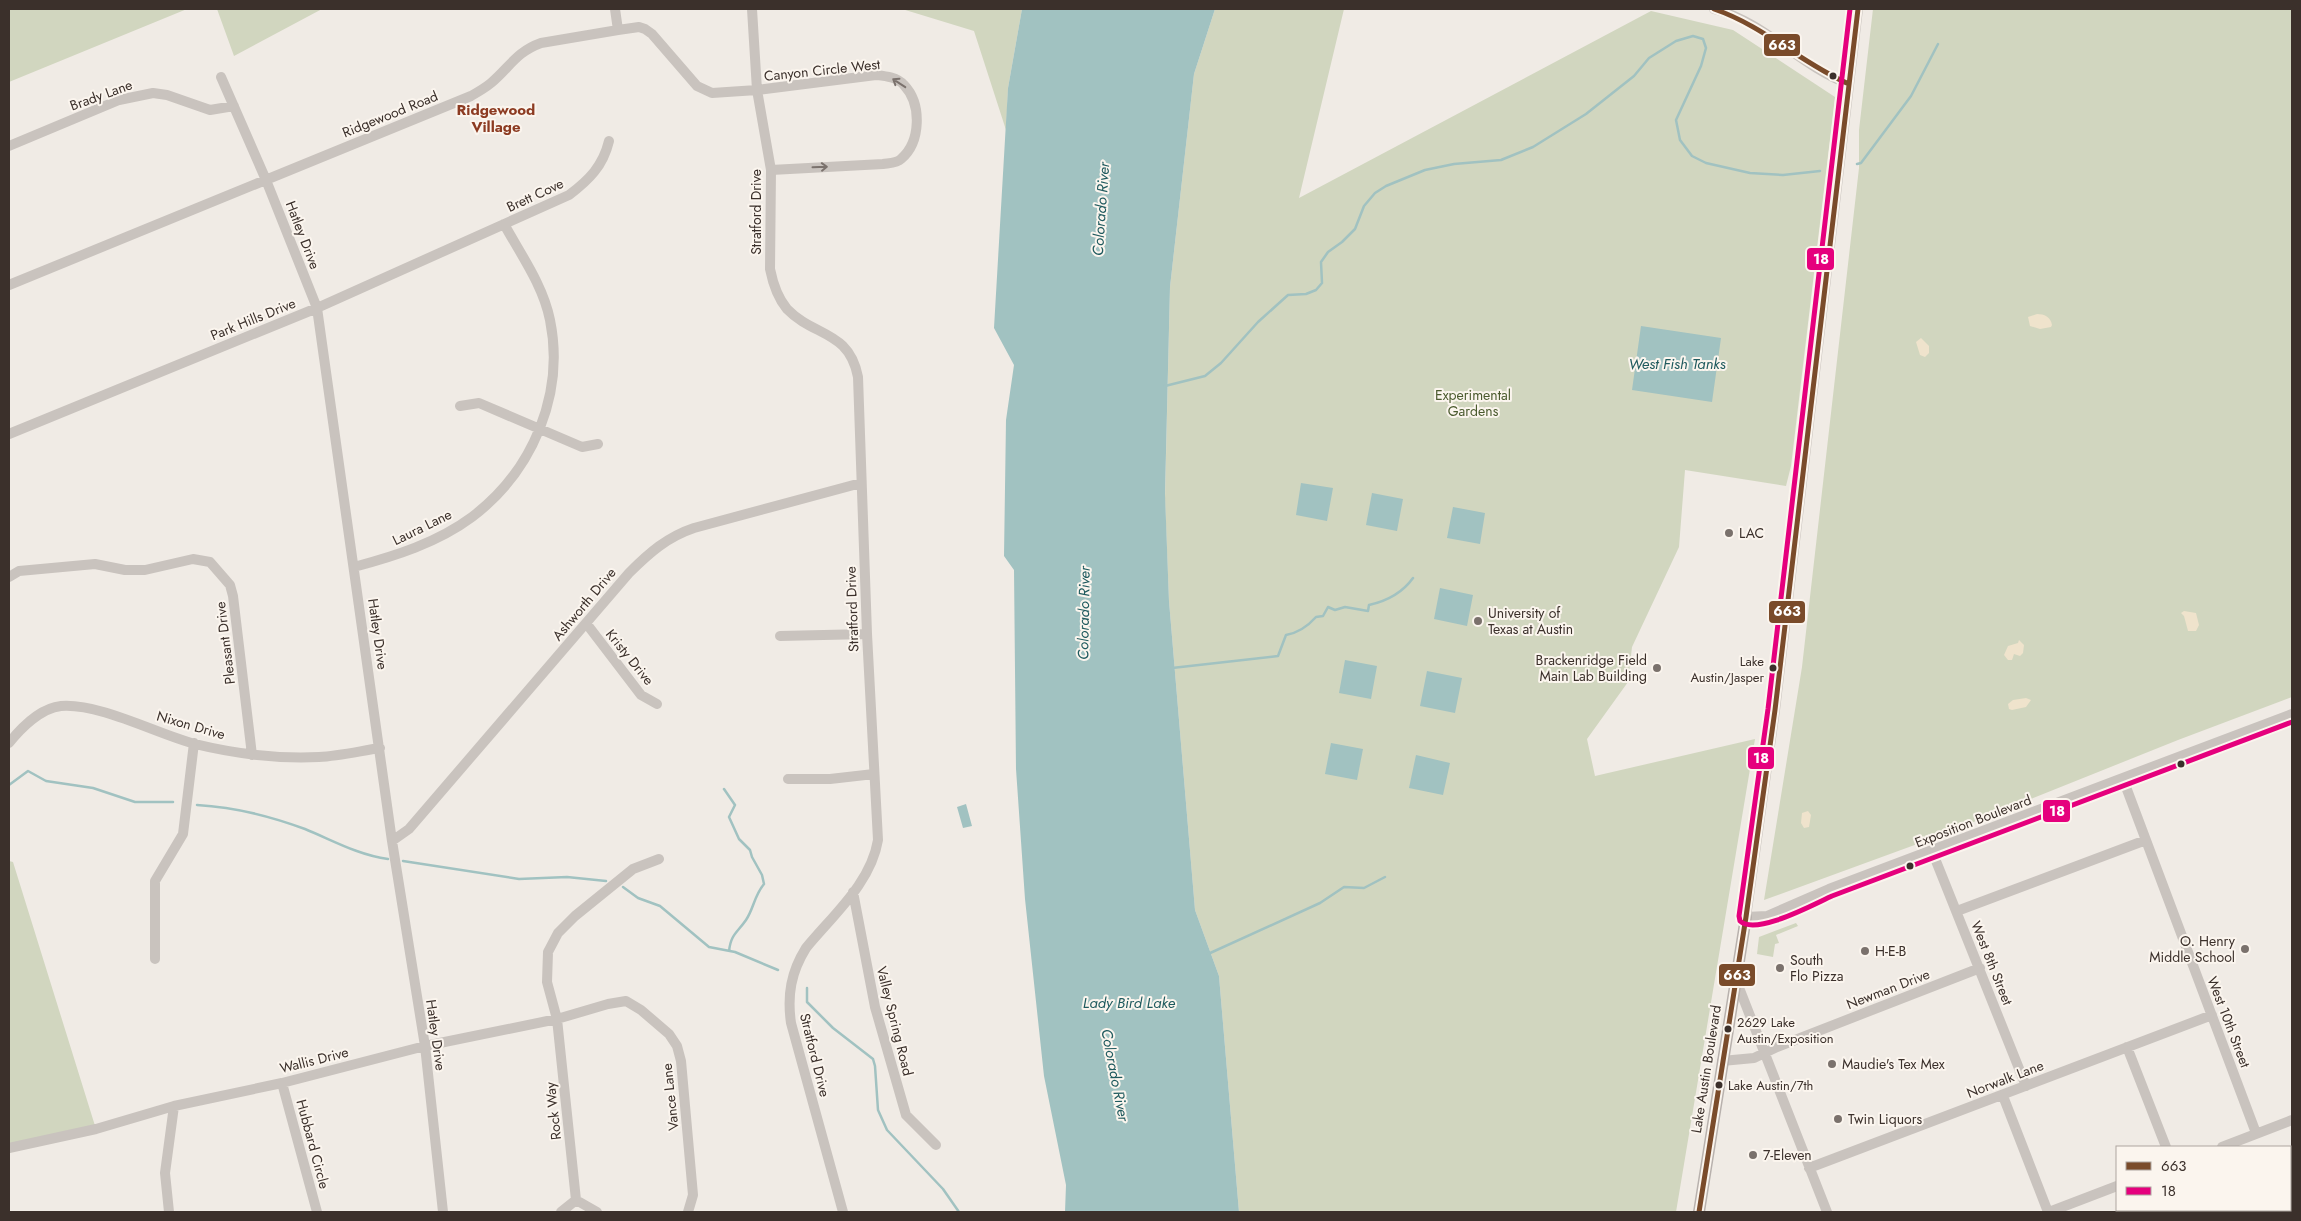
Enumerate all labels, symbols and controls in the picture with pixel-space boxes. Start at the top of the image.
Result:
line badge: 663 [1763,33,1801,57]
text: 663 [1768,35,1796,55]
street label: Canyon Circle West [763,54,882,86]
unlabelled marker [1828,71,1838,81]
street label: Brady Lane [67,74,135,116]
one-way arrow [892,77,906,88]
street label: Ridgewood Road [339,86,441,142]
district label: Ridgewood Village [457,99,535,138]
water label: Colorado River [1087,160,1115,257]
one-way arrow [812,162,828,172]
street label: Stratford Drive [746,169,766,255]
street label: Brett Cove [503,173,567,217]
street label: Hatley Drive [281,198,325,272]
line badge: 18 [1806,247,1835,271]
text: 18 [1813,249,1829,269]
street label: Park Hills Drive [207,293,299,345]
water label: West Fish Tanks [1628,353,1726,375]
park label: Experimental Gardens [1435,385,1511,421]
street label: Laura Lane [389,504,455,550]
place label: LAC [1739,523,1764,543]
marker: LAC [1723,527,1735,539]
street label: Ashworth Drive [547,563,621,645]
water label: Colorado River [1072,565,1096,660]
street label: Stratford Drive [841,566,863,652]
street label: Hatley Drive [363,597,393,671]
street label: Pleasant Drive [210,600,240,686]
line badge: 663 [1768,600,1806,624]
text: 663 [1773,601,1801,621]
place label: University of Texas at Austin [1488,603,1573,639]
marker: University of Texas at Austin [1472,615,1484,627]
street label: Kristy Drive [601,625,659,689]
place label: Brackenridge Field Main Lab Building [1536,650,1647,686]
place label: Lake Austin/Jasper [1690,652,1765,687]
marker: Brackenridge Field Main Lab Building [1651,662,1663,674]
marker: Lake Austin/Jasper [1768,663,1778,673]
street label: Nixon Drive [154,706,228,744]
line badge: 18 [1747,746,1775,770]
text: 18 [1753,748,1769,768]
unlabelled marker [2176,759,2186,769]
street label: Exposition Boulevard [1912,790,2034,852]
line badge: 18 [2042,799,2071,823]
text: 18 [2049,801,2065,821]
unlabelled marker [1905,861,1915,871]
street label: West 8th Street [1966,918,2018,1009]
place label: O. Henry Middle School [2149,931,2236,967]
place label: H-E-B [1875,941,1907,961]
marker: O. Henry Middle School [2239,943,2251,955]
marker: H-E-B [1859,945,1871,957]
place label: South Flo Pizza [1790,950,1843,986]
marker: South Flo Pizza [1774,962,1786,974]
line badge: 663 [1718,963,1756,987]
street label: Valley Spring Road [872,964,918,1078]
street label: Newman Drive [1843,964,1933,1014]
text: 663 [1723,965,1751,985]
street label: West 10th Street [2202,974,2256,1071]
water label: Lady Bird Lake [1083,992,1176,1014]
street label: Hatley Drive [421,998,451,1072]
street label: Lake Austin Boulevard [1686,1003,1726,1135]
street label: Stratford Drive [795,1011,835,1099]
place label: 2629 Lake Austin/Exposition [1737,1013,1834,1048]
marker: 2629 Lake Austin/Exposition [1723,1024,1733,1034]
water label: Colorado River [1095,1027,1135,1124]
street label: Wallis Drive [277,1042,351,1078]
place label: Maudie's Tex Mex [1842,1054,1945,1074]
street label: Norwalk Lane [1964,1055,2046,1103]
marker: Maudie's Tex Mex [1826,1058,1838,1070]
street label: Vance Lane [657,1062,683,1132]
place label: Lake Austin/7th [1728,1076,1813,1095]
street label: Rock Way [540,1080,566,1141]
marker: Lake Austin/7th [1714,1080,1724,1090]
street label: Hubbard Circle [291,1097,335,1191]
place label: Twin Liquors [1848,1109,1923,1129]
marker: Twin Liquors [1832,1113,1844,1125]
place label: 7-Eleven [1763,1145,1812,1165]
legend [2116,1146,2291,1211]
marker: 7-Eleven [1747,1149,1759,1161]
text: 663 [2161,1155,2186,1177]
text: 18 [2161,1180,2176,1202]

